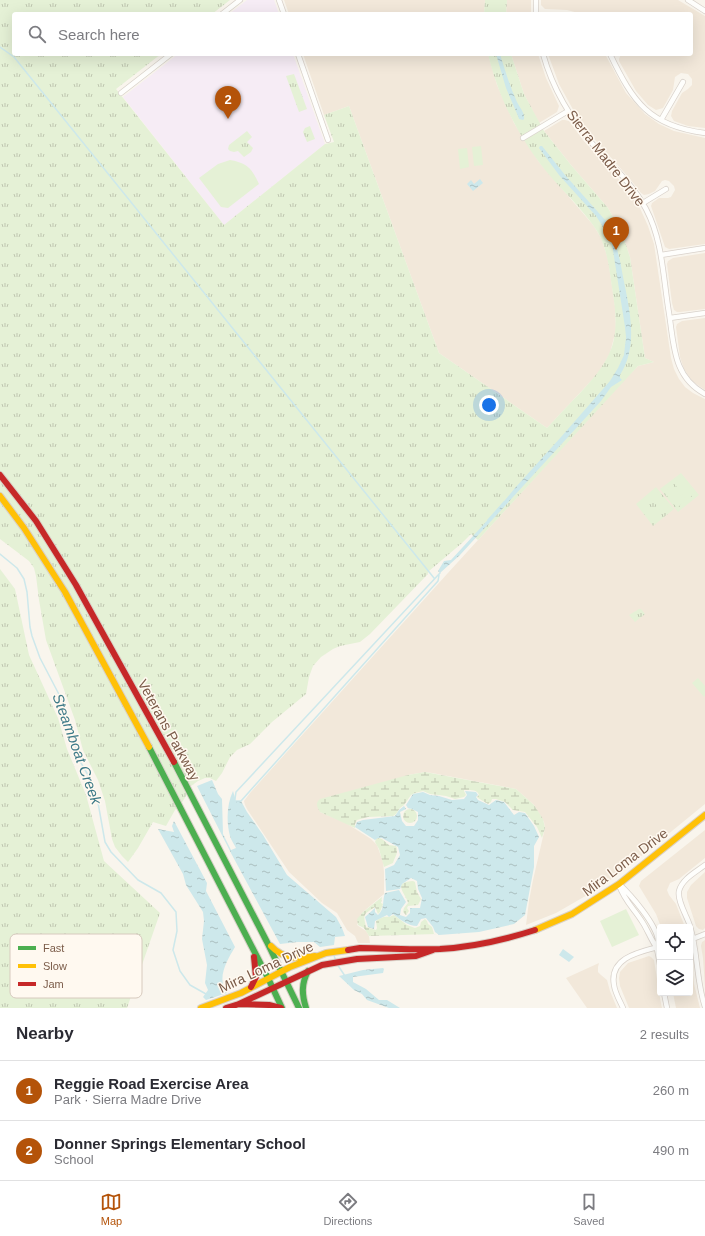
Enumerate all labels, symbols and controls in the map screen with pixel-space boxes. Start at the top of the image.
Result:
search box [12,12,693,56]
icon: search [26,23,48,45]
text: Search here [58,26,140,43]
pin: 2 [215,86,241,119]
street label: Sierra Madre Drive [564,107,649,209]
pin: 1 [603,217,629,250]
your location [479,395,499,415]
street label: Veterans Parkway [135,677,203,783]
water label: Steamboat Creek [50,691,106,808]
street label: Mira Loma Drive [579,825,671,899]
map controls [657,924,693,996]
button: locate [657,924,693,960]
legend [10,934,142,998]
street label: Mira Loma Drive [216,938,316,996]
text: Fast [43,942,64,954]
text: Slow [43,960,67,972]
button: layers [657,960,693,996]
text: Jam [43,978,64,990]
text: Nearby [16,1024,74,1043]
text: 2 results [640,1027,689,1042]
text: Reggie Road Exercise Area [54,1075,249,1092]
text: 1 [25,1083,33,1098]
text: 260 m [653,1083,689,1098]
text: Park · Sierra Madre Drive [54,1092,201,1107]
text: Donner Springs Elementary School [54,1135,306,1152]
text: 2 [25,1143,33,1158]
text: 490 m [653,1143,689,1158]
text: School [54,1152,94,1167]
tab: Map [100,1191,122,1227]
tab: Directions [323,1191,372,1227]
tab: Saved [573,1191,604,1227]

